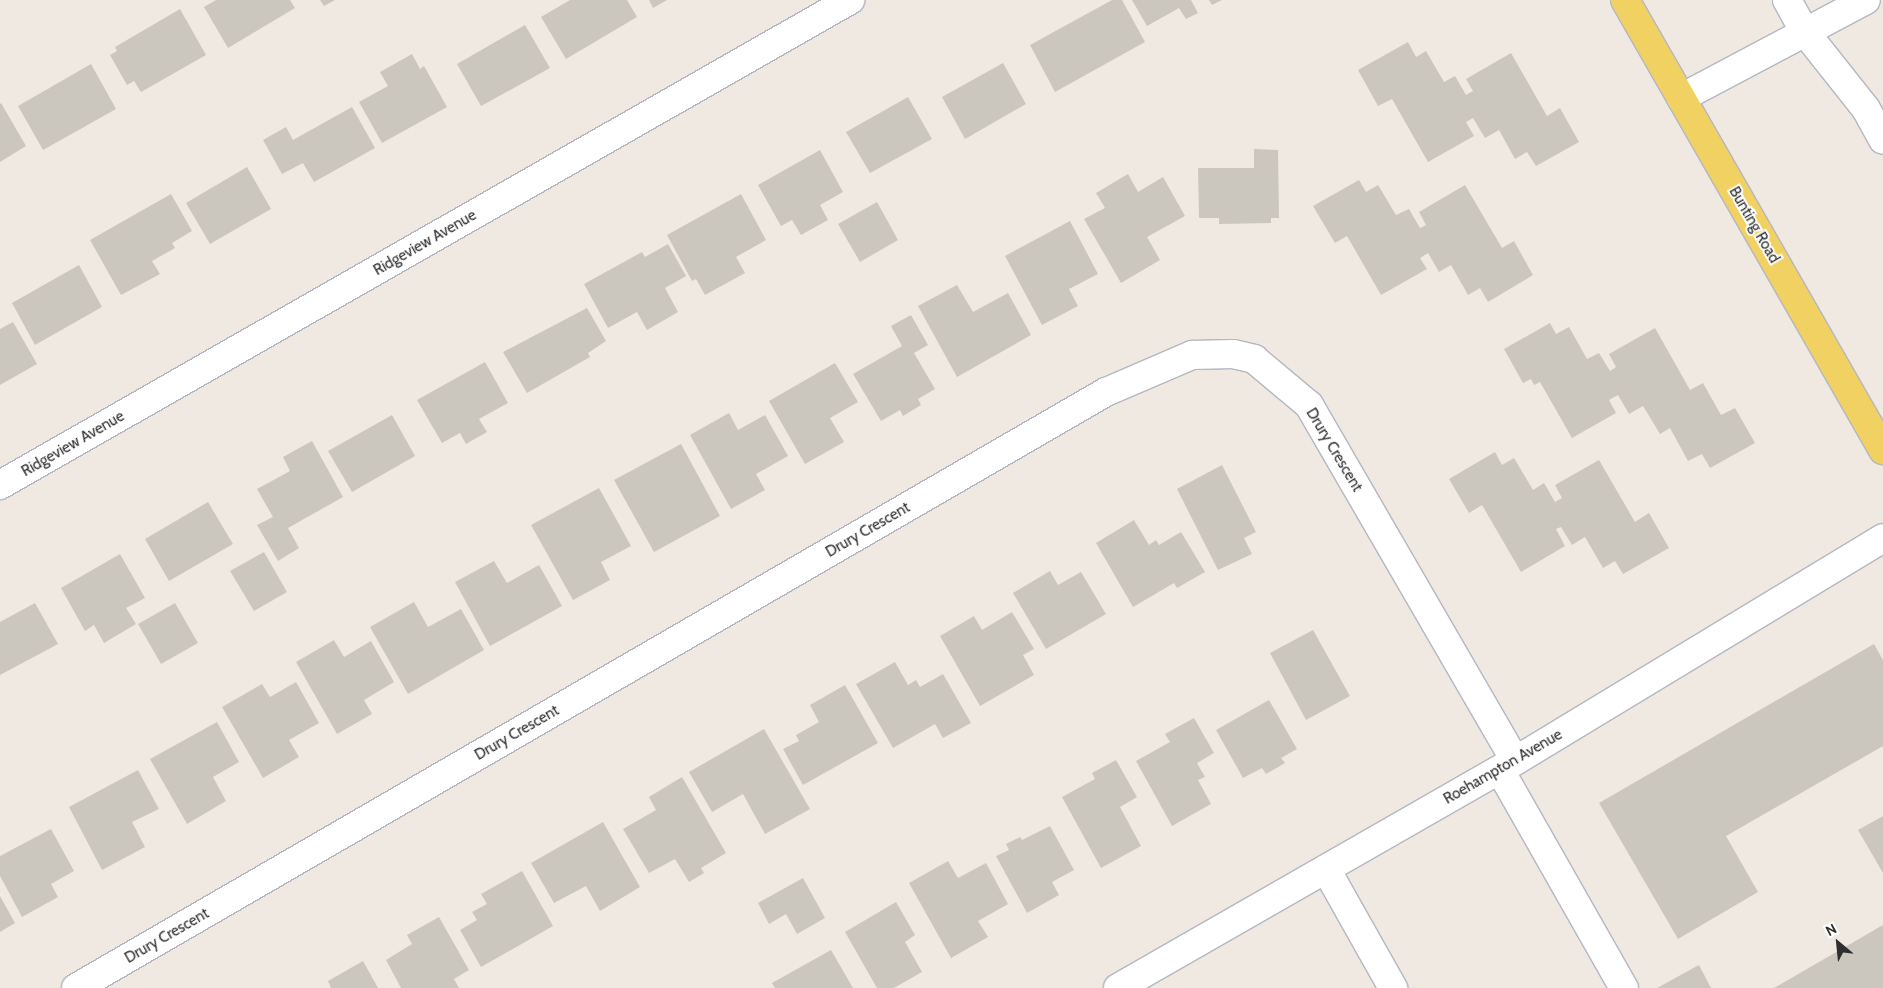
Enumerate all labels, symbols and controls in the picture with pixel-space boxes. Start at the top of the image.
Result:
street label: Bunting Road [1725,184,1783,266]
street label: Ridgeview Avenue [370,206,480,280]
street label: Drury Crescent [1302,405,1366,495]
street label: Ridgeview Avenue [18,407,128,481]
street label: Drury Crescent [823,499,913,561]
street label: Drury Crescent [472,702,562,764]
street label: Roehampton Avenue [1440,726,1566,808]
street label: Drury Crescent [122,905,212,967]
north arrow [1813,918,1863,968]
text: N [1822,919,1840,940]

